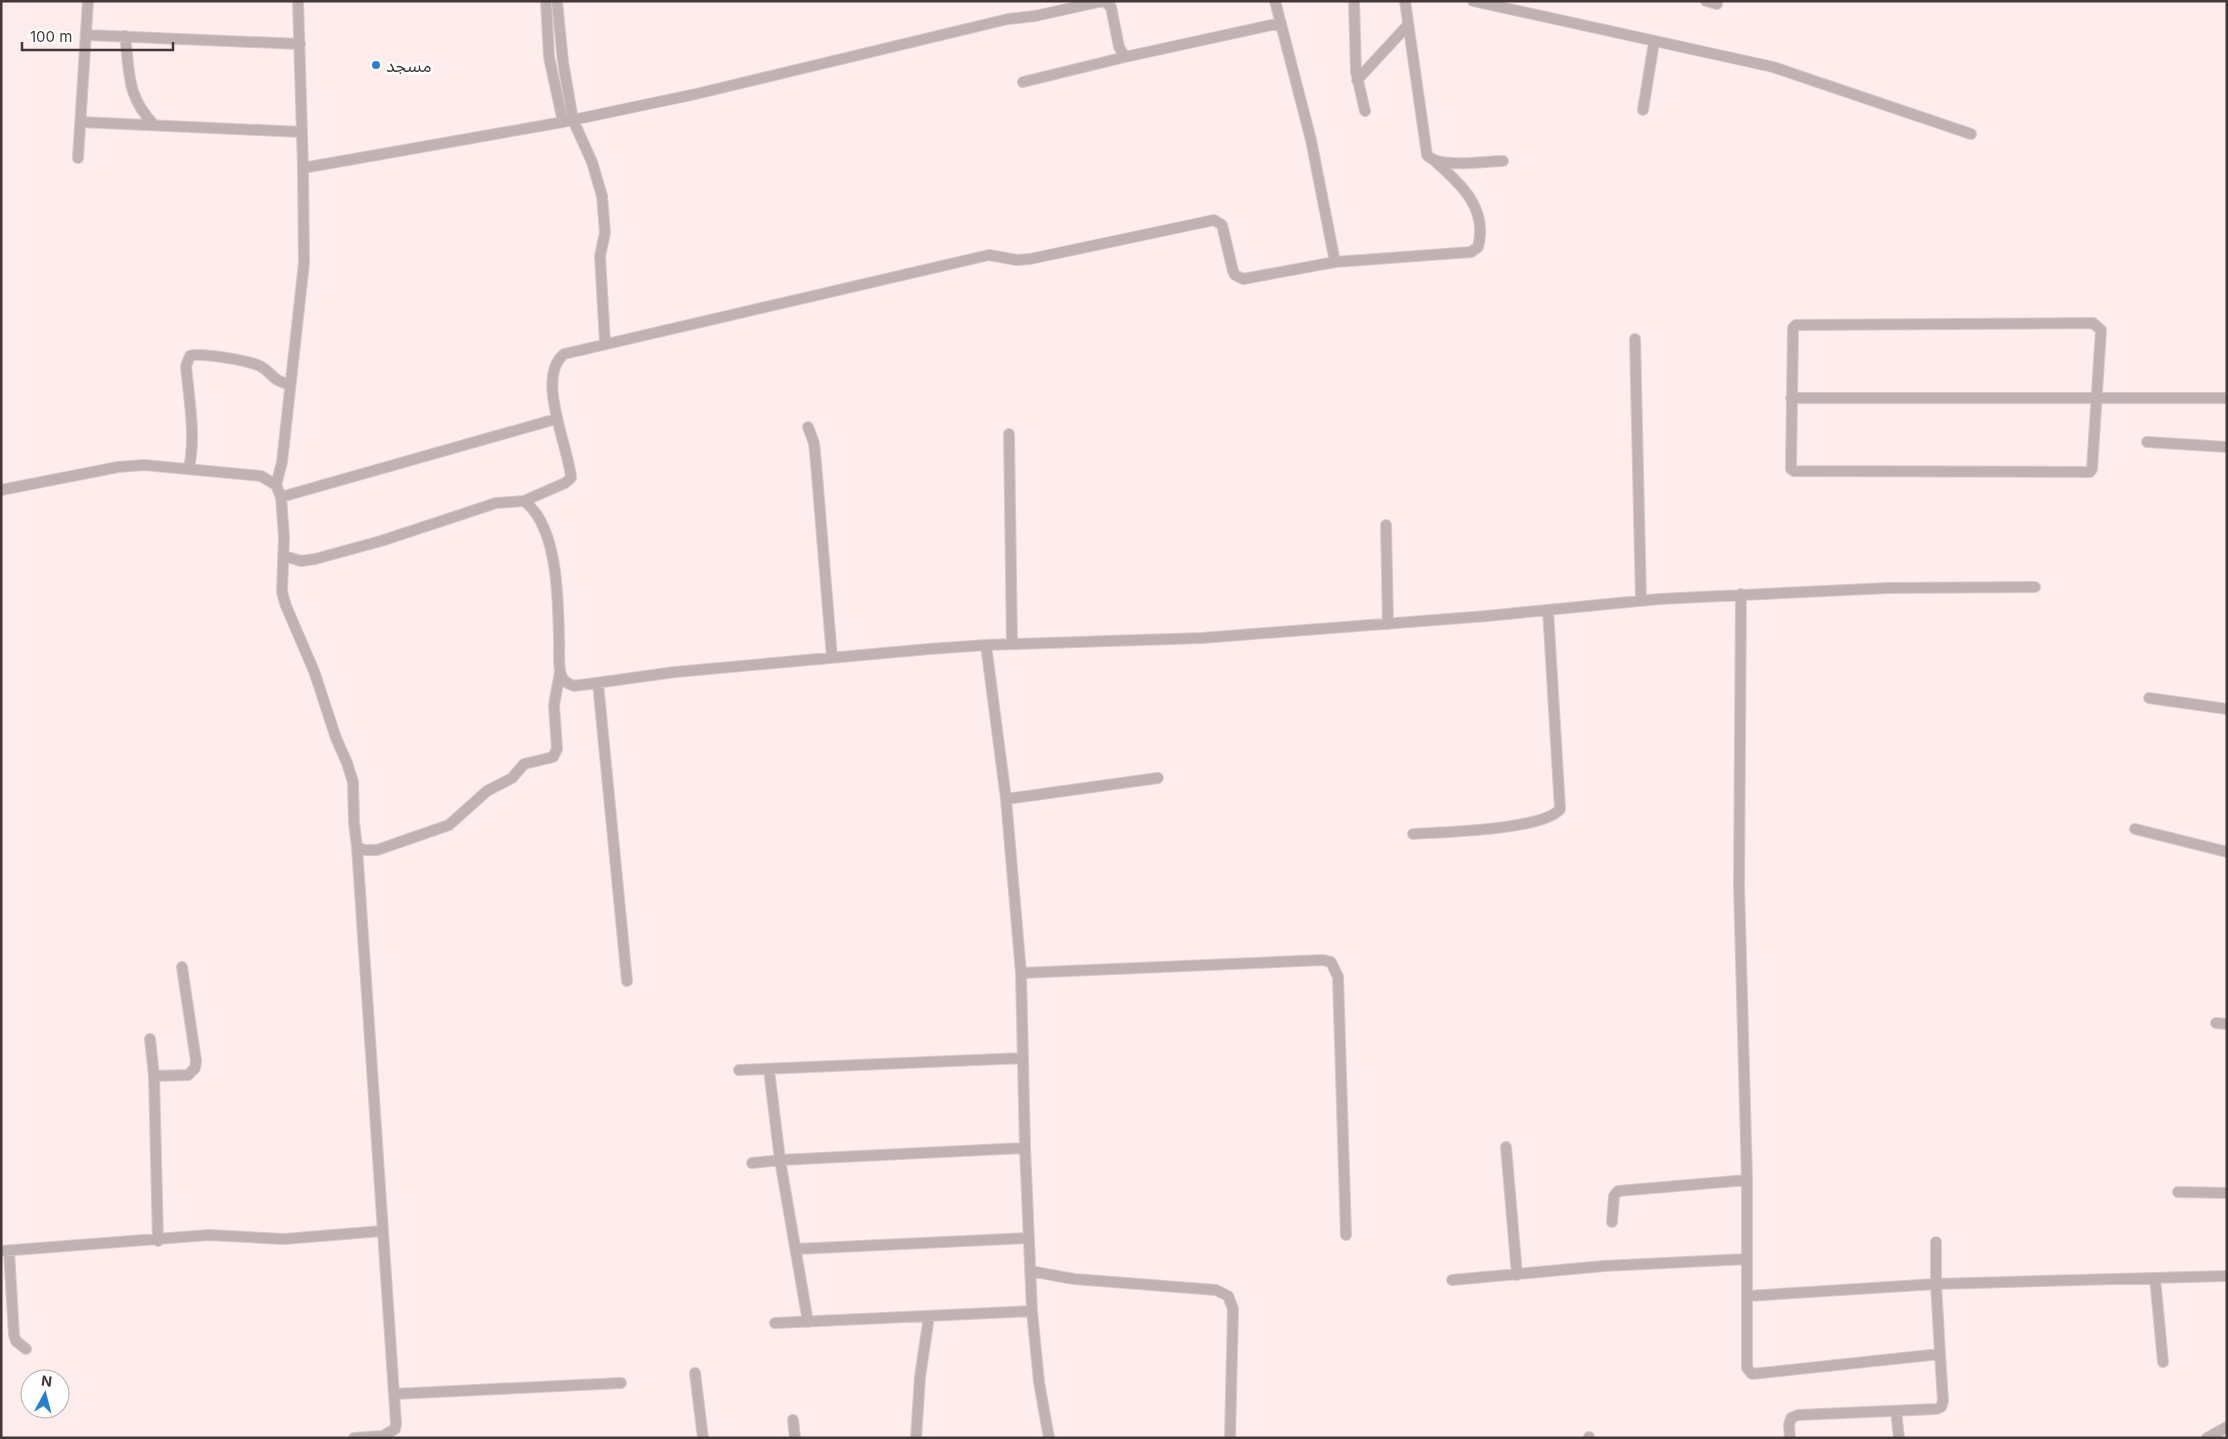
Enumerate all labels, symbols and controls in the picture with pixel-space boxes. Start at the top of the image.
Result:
scale bar [22,20,174,52]
text: 100 m [30,27,72,46]
place label: مسجد [386,55,432,76]
marker: مسجد [370,59,382,71]
north arrow [20,1369,70,1419]
text: N [40,1372,53,1390]

